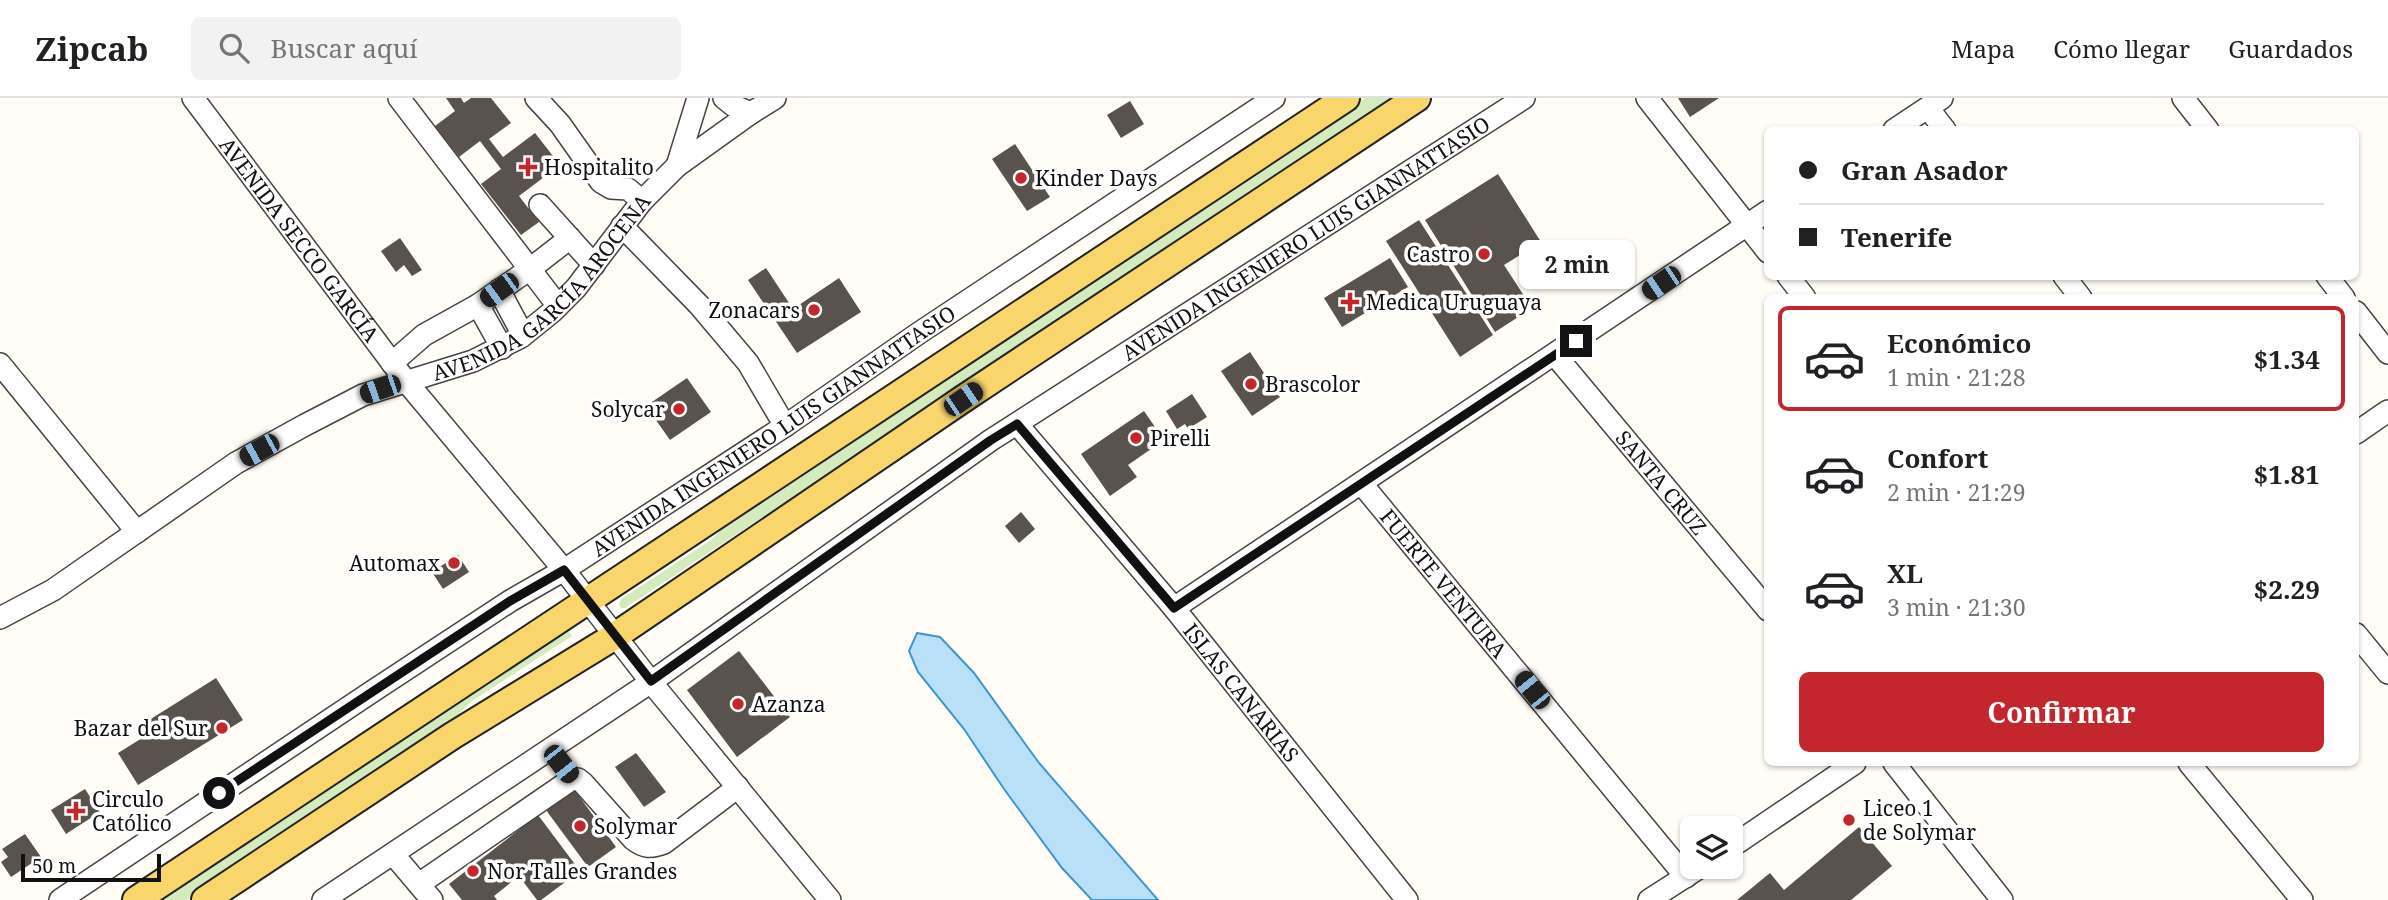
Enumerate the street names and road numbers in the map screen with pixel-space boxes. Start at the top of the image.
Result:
street label: AVENIDA INGENIERO LUIS GIANNATTASIO [1116,110,1495,367]
street label: AVENIDA SECCO GARCÍA [213,131,386,348]
street label: AVENIDA GARCÍA AROCENA [429,188,657,387]
street label: AVENIDA INGENIERO LUIS GIANNATTASIO [586,299,961,562]
street label: SANTA CRUZ [1610,424,1713,540]
street label: FUERTE VENTURA [1374,503,1514,664]
street label: ISLAS CANARIAS [1177,617,1305,768]

